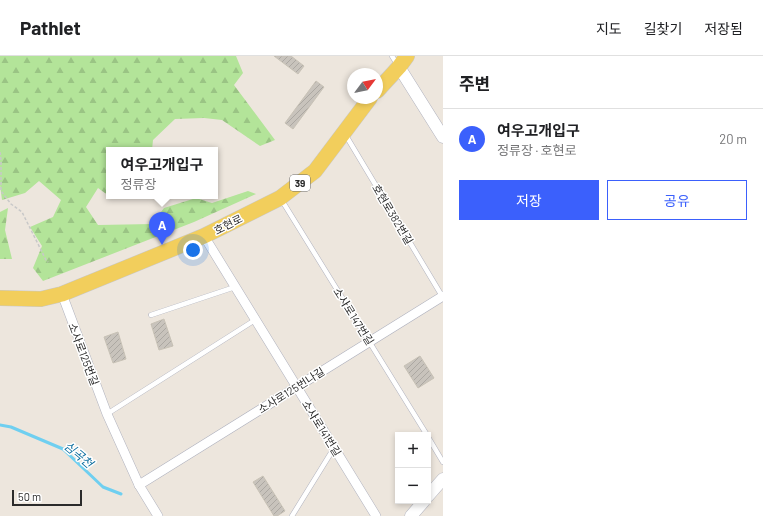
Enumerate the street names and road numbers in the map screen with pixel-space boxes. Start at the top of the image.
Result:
road number: 39 [290,175,310,191]
street label: 호현로382번길 [370,182,416,246]
street label: 호현로 [212,211,244,237]
street label: 소사로147번길 [331,285,377,347]
street label: 소사로125번길 [66,321,102,387]
street label: 소사로125번나길 [255,364,327,416]
street label: 소사로141번길 [300,398,344,458]

